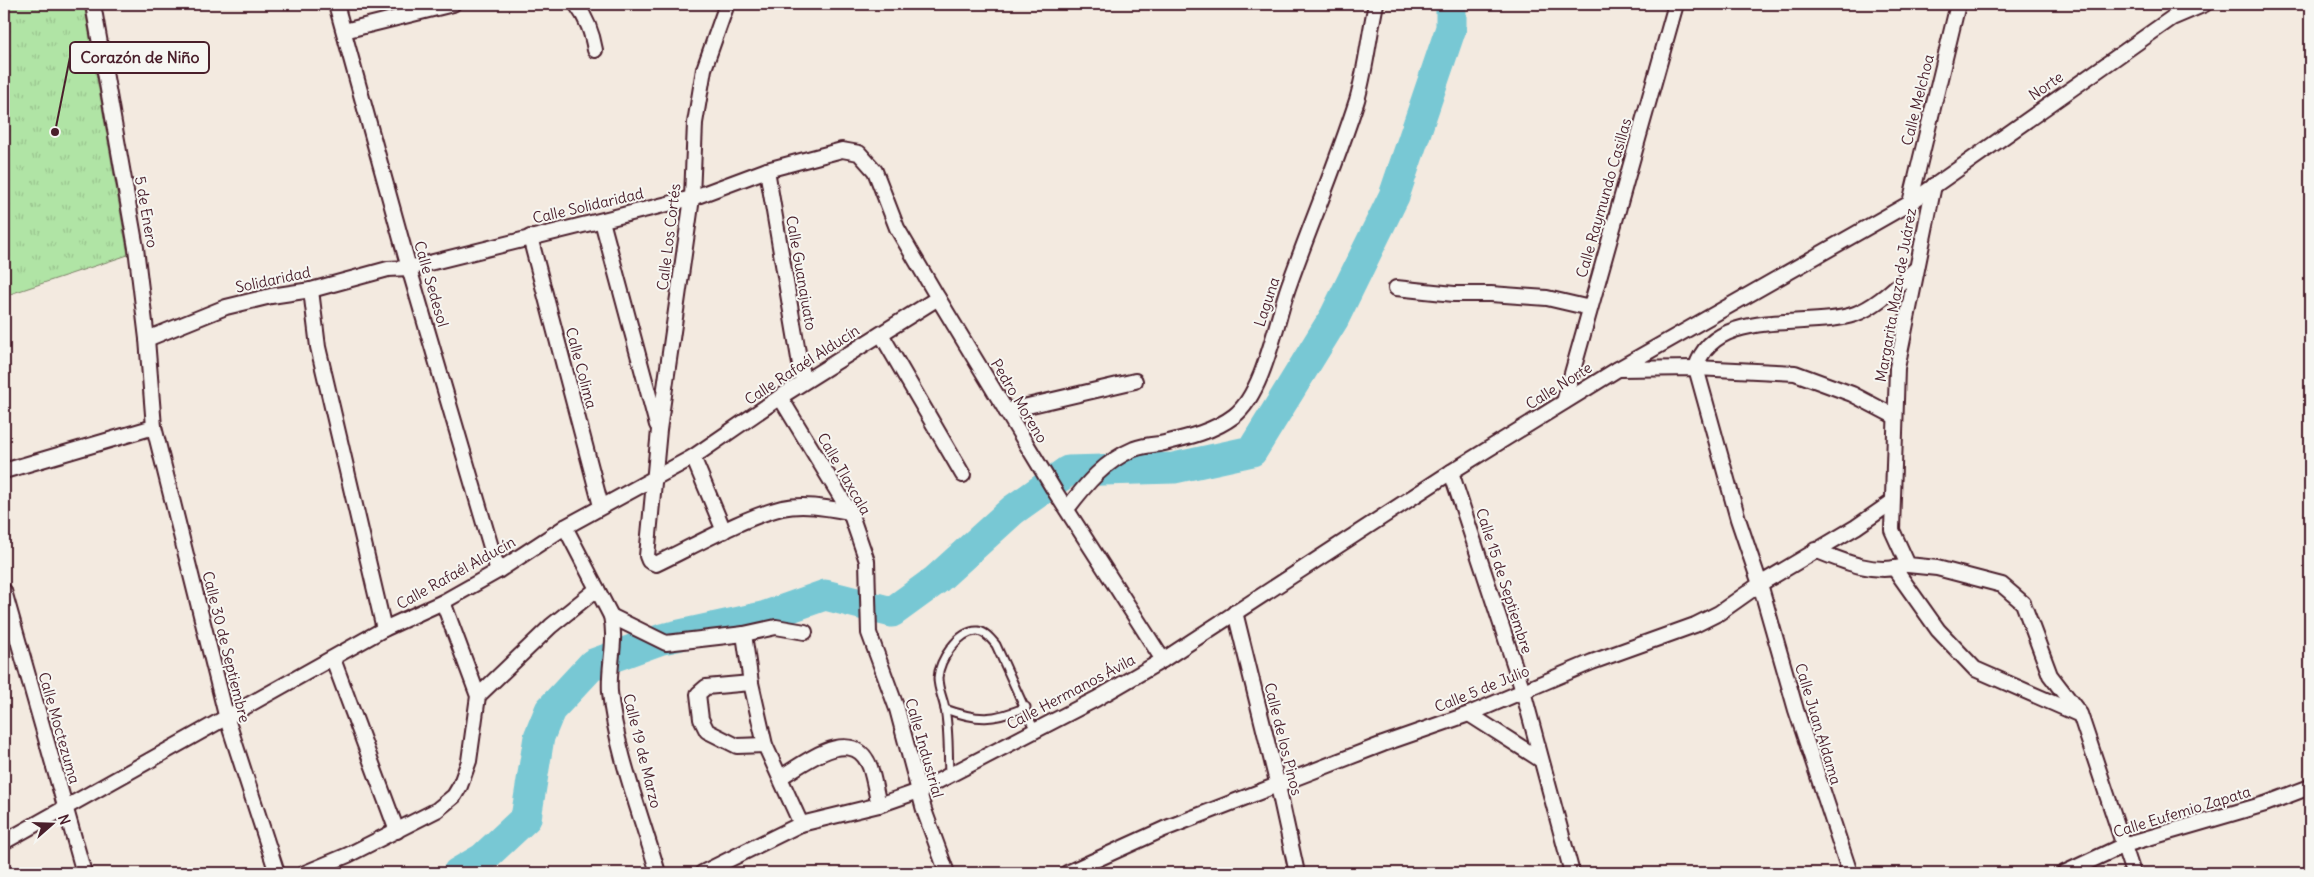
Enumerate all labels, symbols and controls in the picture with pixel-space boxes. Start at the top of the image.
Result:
callout: Corazón de Niño [70,42,209,73]
text: Corazón de Niño [80,47,200,67]
street label: Calle Melchoa [1897,52,1938,148]
street label: Norte [2025,67,2067,104]
street label: Calle Raymundo Casillas [1572,116,1635,280]
street label: 5 de Enero [131,175,162,249]
street label: Calle Los Cortés [653,182,685,291]
street label: Calle Solidaridad [531,183,645,228]
street label: Margarita Maza de Juárez [1871,206,1920,383]
street label: Calle Guanajuato [782,214,821,332]
street label: Calle Sedesol [410,239,453,329]
street label: Solidaridad [233,262,312,297]
street label: Laguna [1250,274,1284,329]
street label: Calle Rafaél Alducín [741,320,863,409]
street label: Calle Colima [562,325,602,411]
street label: Pedro Moreno [987,355,1052,446]
street label: Calle Norte [1522,358,1595,413]
street label: Calle Tlaxcala [813,429,876,519]
street label: Calle 15 de Septiembre [1472,506,1537,656]
street label: Calle Rafaél Alducín [393,532,519,613]
street label: Calle 30 de Septiembre [198,569,255,725]
street label: Calle Hermanos Ávila [1003,649,1139,733]
street label: Calle 5 de Julio [1432,661,1532,716]
street label: Calle Juan Aldama [1791,661,1846,787]
street label: Calle Moctezuma [34,670,85,786]
street label: Calle de los Pinos [1260,681,1307,797]
street label: Calle 19 de Marzo [619,692,666,810]
street label: Calle Industrial [901,696,948,800]
street label: Calle Eufemio Zapata [2111,781,2253,841]
north arrow [28,800,78,850]
text: N [54,812,74,827]

